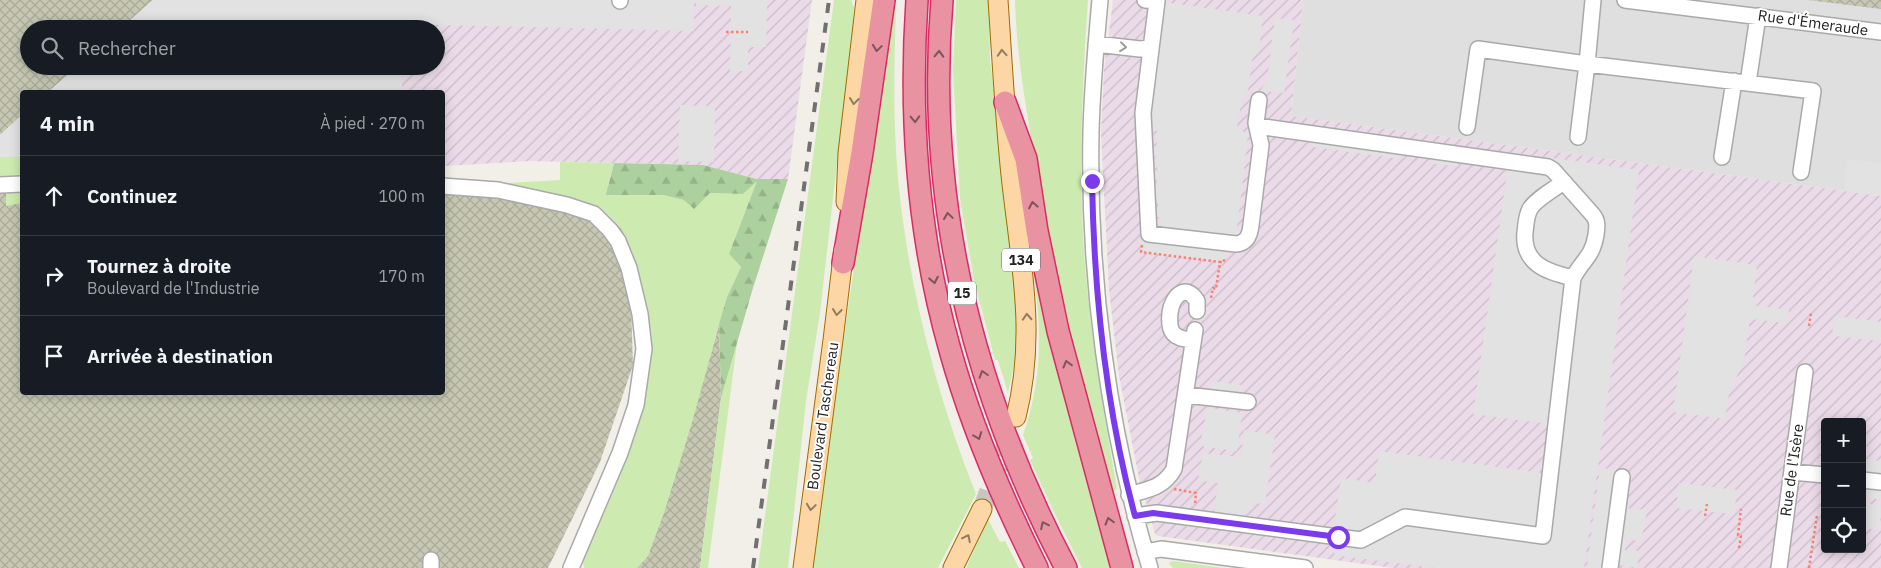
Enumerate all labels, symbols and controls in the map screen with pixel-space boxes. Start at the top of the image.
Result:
street label: Rue d'Émeraude [1757,5,1869,40]
search box [20,20,445,75]
icon: search [38,34,66,62]
text: Rechercher [78,36,176,60]
one-way arrow [1120,41,1128,52]
one-way arrow [872,44,882,52]
one-way arrow [934,49,944,57]
one-way arrow [996,49,1007,57]
one-way arrow [849,97,860,105]
text: 4 min [40,109,95,137]
text: À pied · 270 m [320,113,425,133]
one-way arrow [910,115,920,123]
route end [1081,170,1104,193]
icon: ahead [40,182,68,210]
text: Continuez [87,184,177,208]
text: 100 m [378,186,425,206]
one-way arrow [1028,201,1038,210]
one-way arrow [943,211,954,219]
road number: 134 [1002,248,1040,272]
text: Tournez à droite [87,254,231,278]
icon: right [40,262,68,290]
text: 170 m [378,266,425,286]
one-way arrow [928,275,939,284]
text: Boulevard de l'Industrie [87,278,259,298]
road number: 15 [948,282,976,304]
one-way arrow [832,308,843,316]
one-way arrow [1021,313,1032,321]
street label: Boulevard Taschereau [803,341,842,491]
icon: arrive [40,342,68,370]
text: Arrivée à destination [87,344,273,368]
one-way arrow [1062,360,1073,369]
one-way arrow [979,370,989,379]
map controls [1821,418,1866,553]
button: + [1821,418,1866,463]
street label: Rue de l'Isère [1776,422,1807,517]
one-way arrow [972,431,982,440]
button: − [1821,463,1866,508]
one-way arrow [806,504,817,512]
button: locate [1821,508,1866,553]
one-way arrow [1104,517,1115,525]
one-way arrow [1040,521,1050,530]
route start [1327,526,1350,549]
one-way arrow [961,535,971,544]

